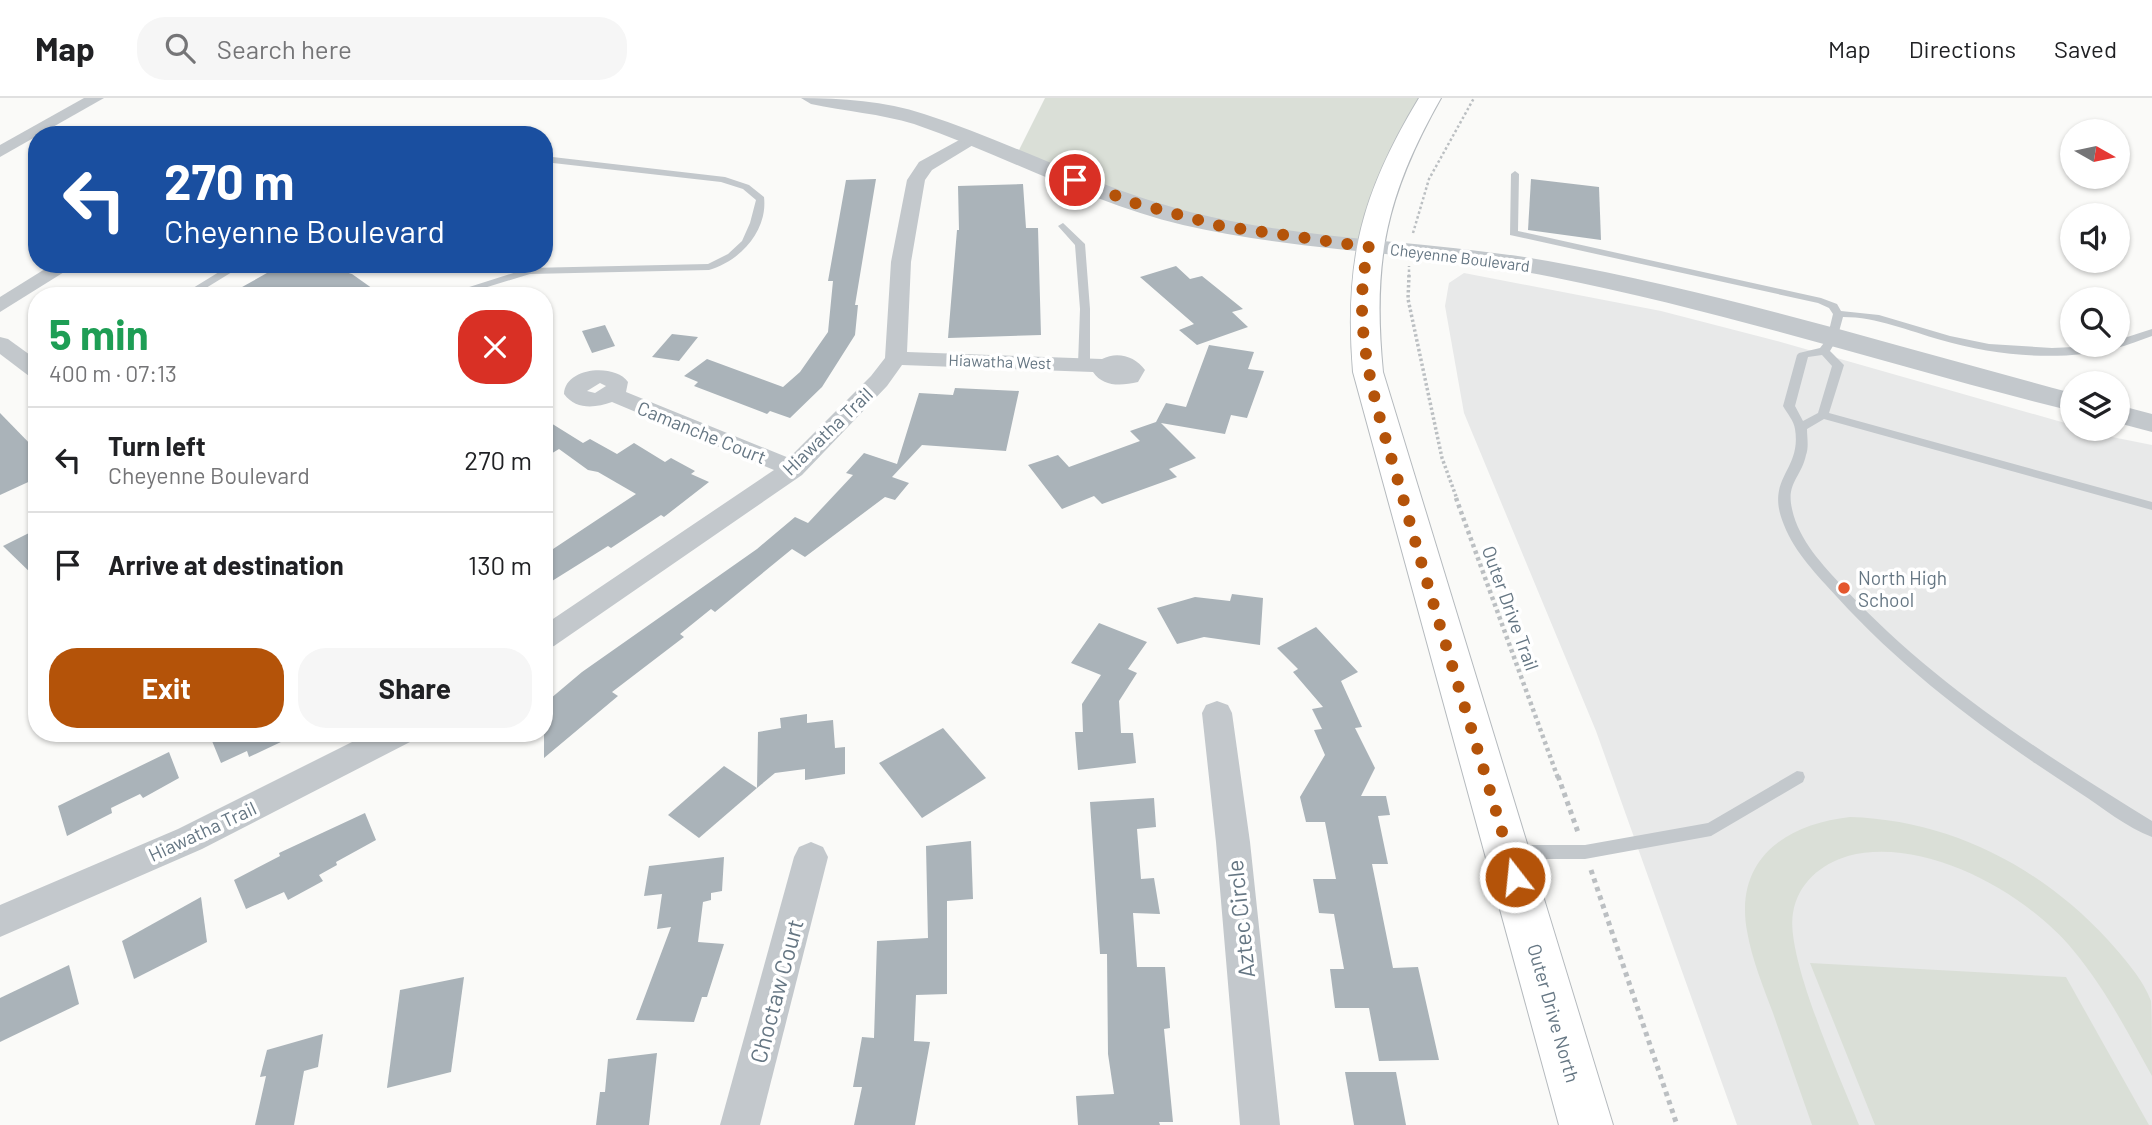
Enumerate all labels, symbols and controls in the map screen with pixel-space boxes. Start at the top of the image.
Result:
search box [137,17,627,80]
text: Map [35,28,95,68]
icon: search [161,29,199,67]
text: Search here [217,33,352,64]
text: Map [1828,34,1871,63]
text: Directions [1909,34,2016,63]
text: Saved [2054,34,2117,63]
north arrow [2060,119,2130,189]
map controls [2060,119,2130,441]
pin [1045,150,1105,210]
text: 270 m [164,151,294,210]
icon: left [49,154,140,245]
icon: arrive [1056,161,1094,199]
button: sound [2060,203,2130,273]
text: Cheyenne Boulevard [164,211,445,249]
street label: Cheyenne Boulevard [1389,239,1531,275]
button: search [2060,287,2130,357]
text: 5 min [49,308,149,358]
button: close [458,310,532,384]
street label: Hiawatha West [948,350,1052,372]
text: 400 m · 07:13 [49,359,177,387]
button: layers [2060,371,2130,441]
street label: Hiawatha Trail [777,382,877,480]
street label: Camanche Court [634,396,770,468]
text: Turn left [108,430,206,461]
icon: left [49,441,87,479]
text: 270 m [464,444,532,475]
text: Cheyenne Boulevard [108,461,310,489]
street label: Outer Drive Trail [1478,542,1544,674]
icon: arrive [49,546,87,584]
text: Arrive at destination [108,549,344,580]
text: 130 m [468,549,532,580]
place label: North High School [1858,566,1947,611]
marker: North High School [1836,580,1852,596]
button: Exit [49,648,284,728]
button: Share [298,648,532,728]
street label: Hiawatha Trail [144,796,260,866]
position arrow [1478,840,1552,914]
street label: Aztec Circle [1220,859,1260,979]
street label: Choctaw Court [743,916,809,1066]
street label: Outer Drive North [1523,941,1585,1085]

